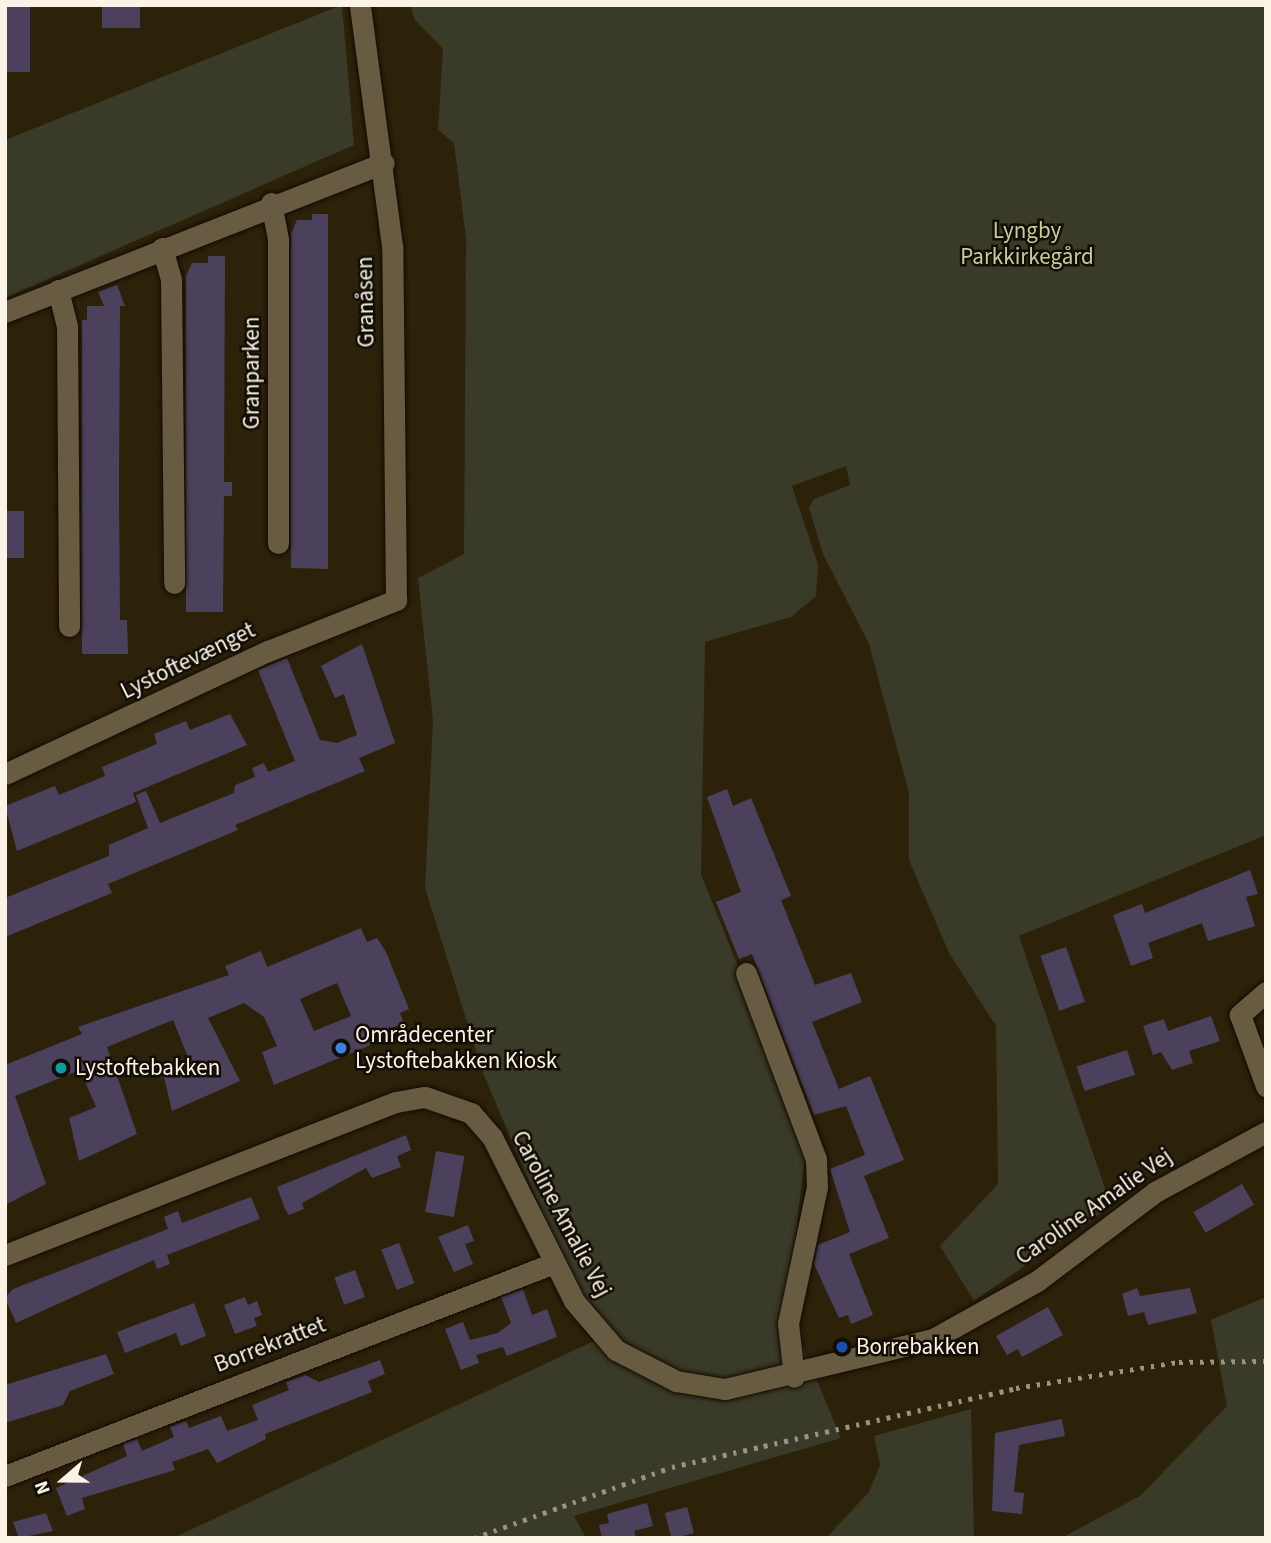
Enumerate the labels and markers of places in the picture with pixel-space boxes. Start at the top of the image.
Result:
place label: Områdecenter Lystoftebakken Kiosk [355,1021,557,1075]
marker: Områdecenter Lystoftebakken Kiosk [333,1040,349,1056]
place label: Lystoftebakken [75,1054,220,1082]
marker: Lystoftebakken [53,1060,69,1076]
place label: Borrebakken [856,1333,979,1361]
marker: Borrebakken [834,1339,850,1355]

